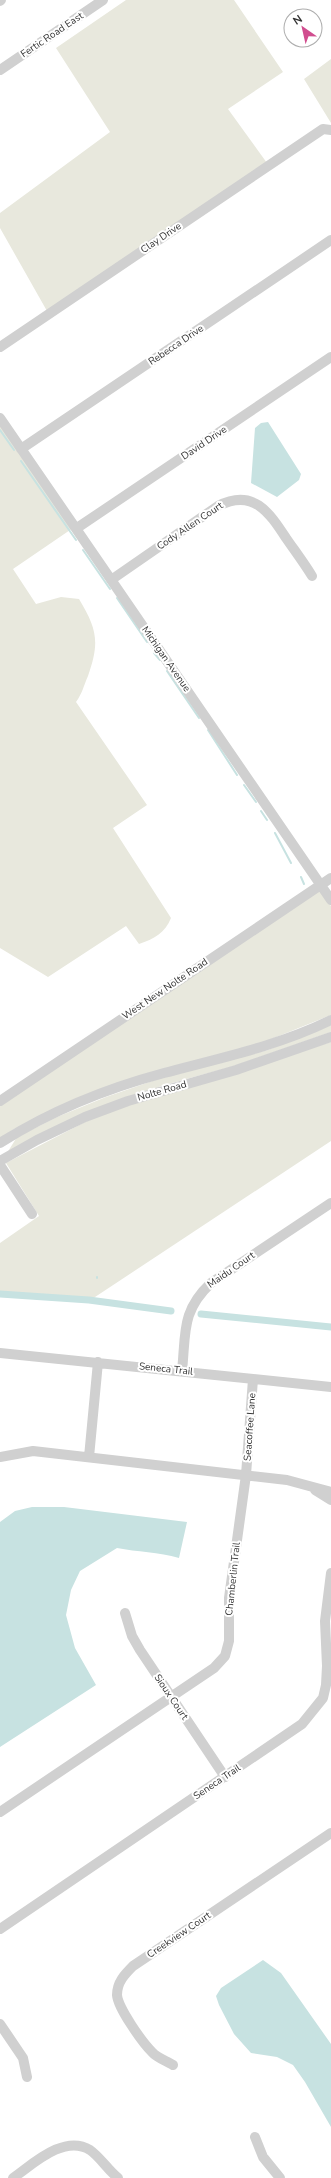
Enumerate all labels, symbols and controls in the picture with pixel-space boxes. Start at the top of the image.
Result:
north arrow [283,8,323,48]
street label: Fertic Road East [18,9,86,61]
text: N [290,12,305,29]
street label: Clay Drive [138,219,184,257]
street label: Rebecca Drive [146,321,206,369]
street label: David Drive [178,423,230,463]
street label: Cody Allen Court [154,498,226,553]
street label: Michigan Avenue [138,623,194,695]
street label: West New Nolte Road [119,955,211,1023]
street label: Nolte Road [136,1077,188,1105]
street label: Maidu Court [204,1248,258,1292]
street label: Seneca Trail [138,1359,194,1379]
street label: Seacoffee Lane [241,1393,259,1461]
street label: Chamberlin Trail [222,1541,244,1616]
street label: Sioux Court [151,1671,192,1723]
street label: Seneca Trail [191,1761,243,1803]
street label: Creekview Court [144,1908,214,1962]

